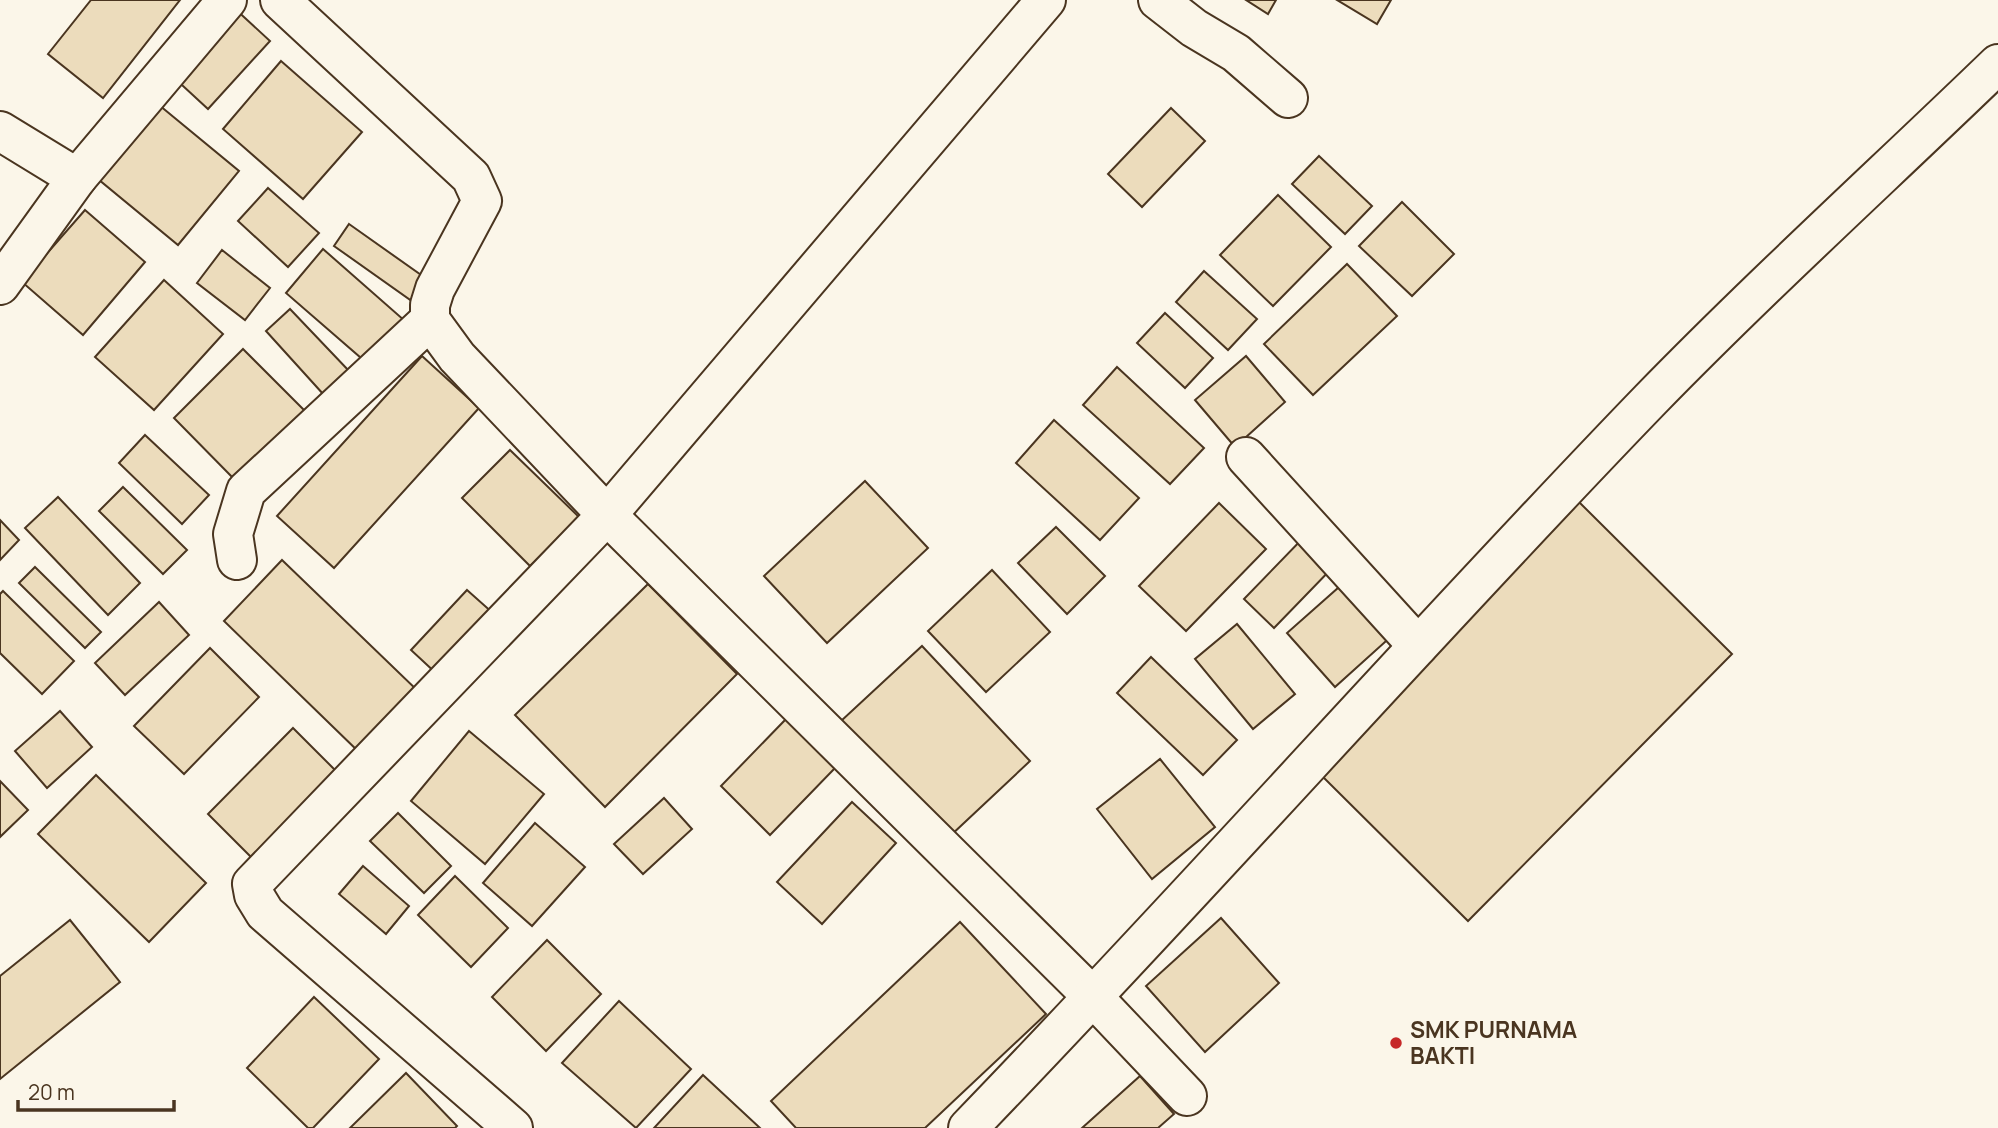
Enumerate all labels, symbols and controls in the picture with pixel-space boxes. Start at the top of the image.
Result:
place label: SMK PURNAMA BAKTI [1410,1013,1577,1071]
marker: SMK PURNAMA BAKTI [1388,1035,1404,1051]
scale bar [18,1068,173,1112]
text: 20 m [28,1078,75,1106]

